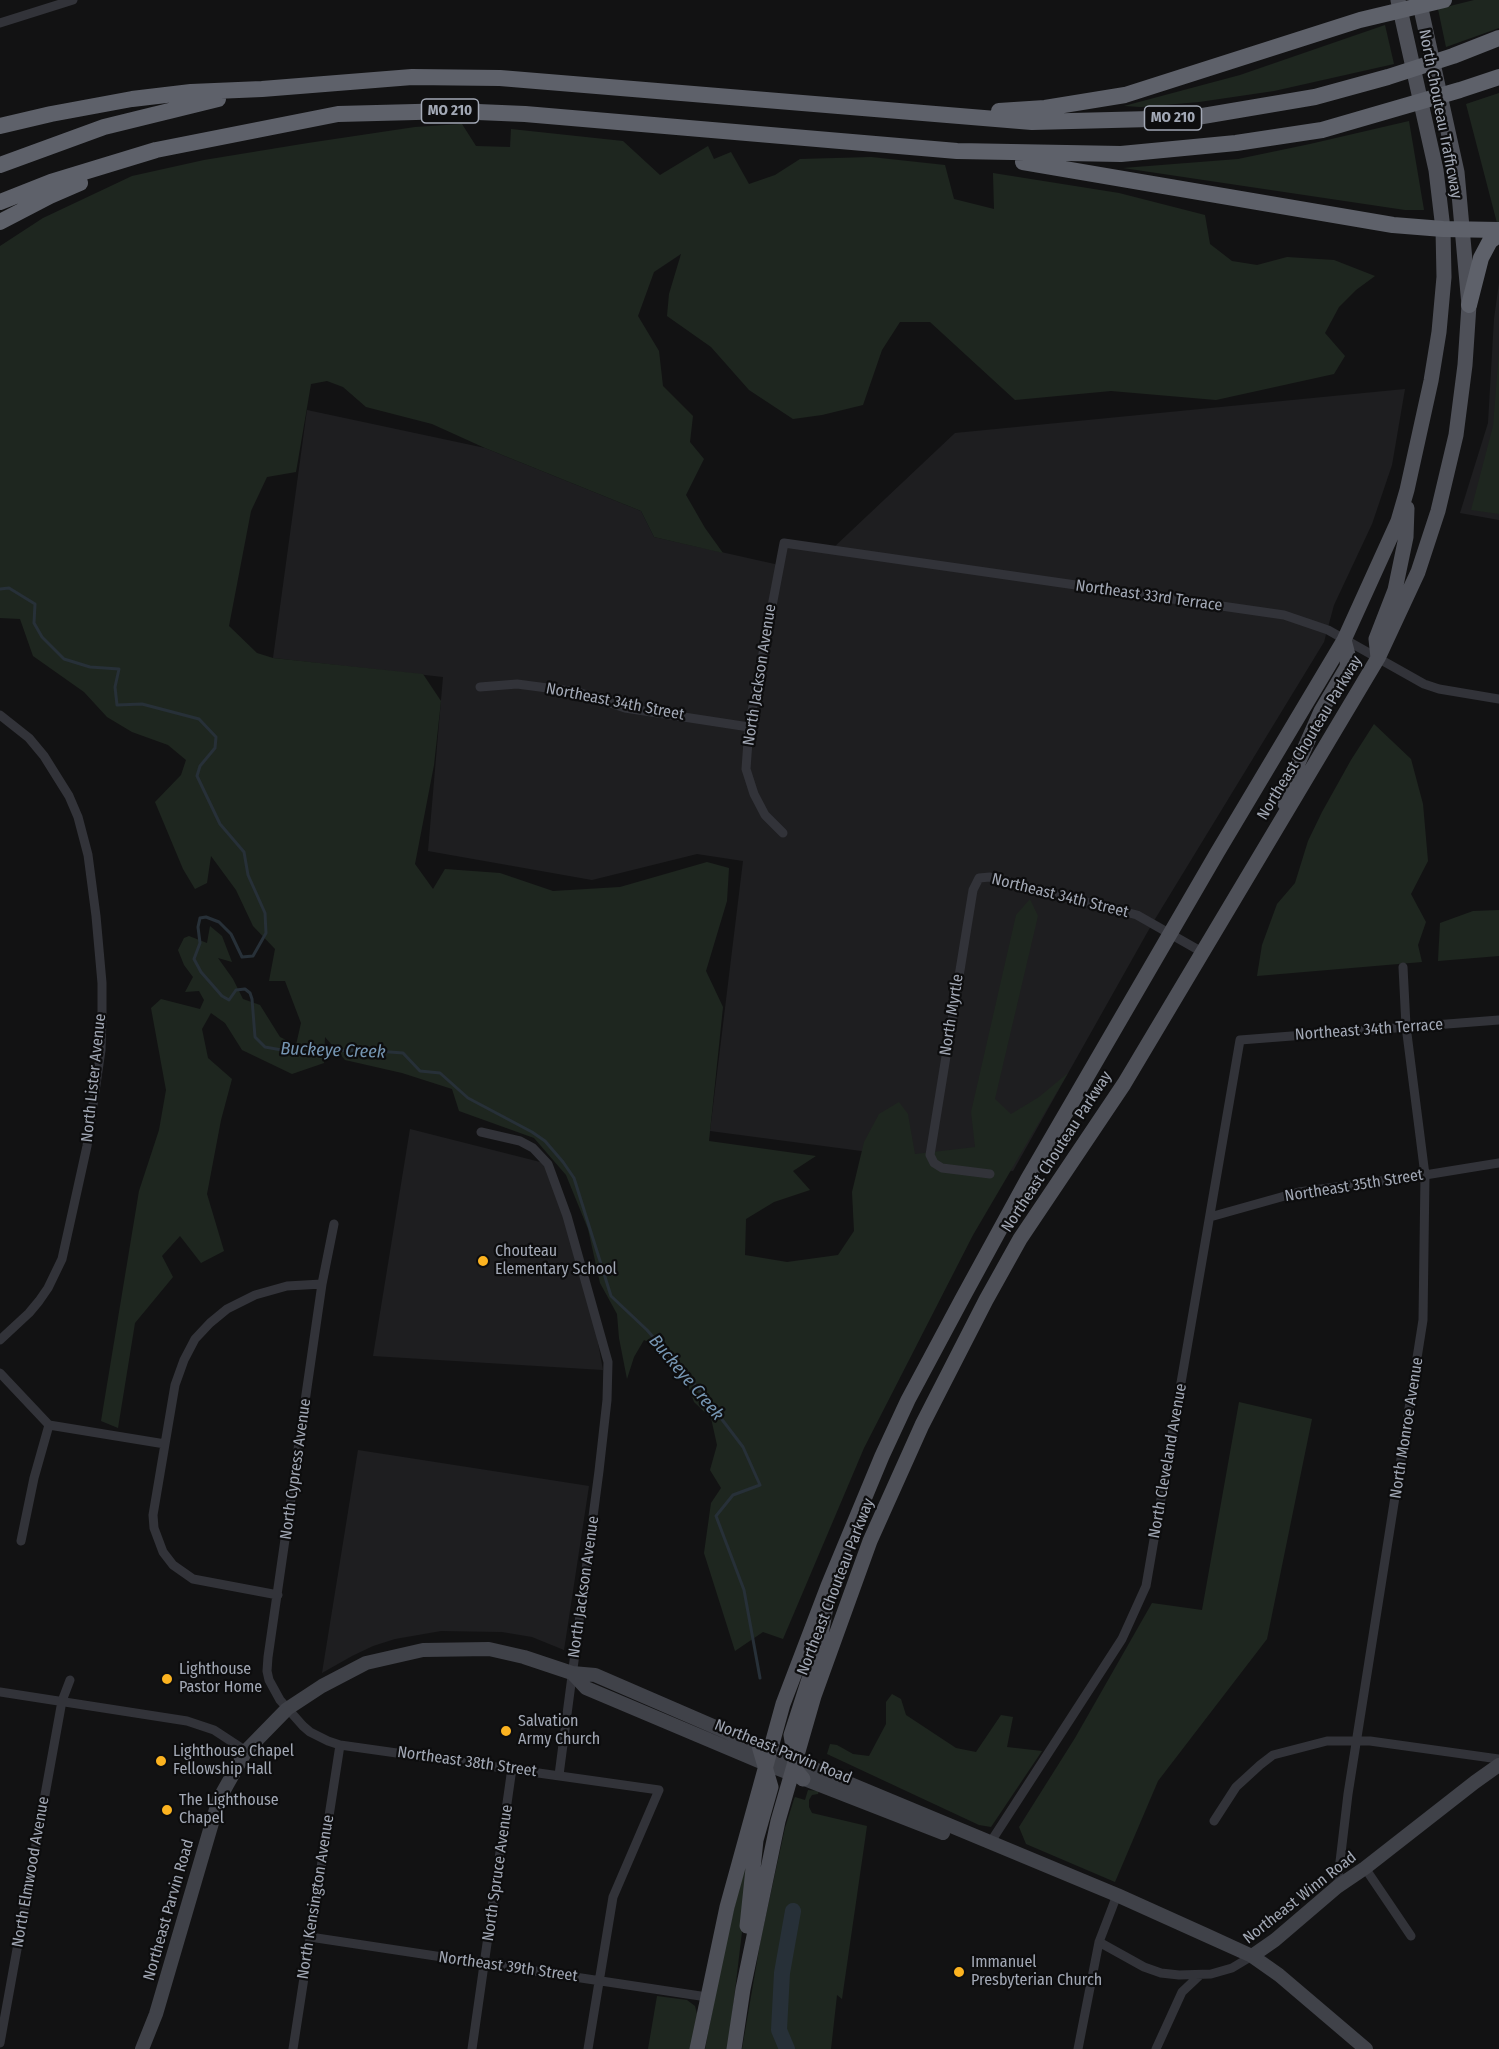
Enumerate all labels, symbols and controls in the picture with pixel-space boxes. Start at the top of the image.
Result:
street label: North Chouteau Trafficway [1414,28,1466,200]
road number: MO 210 [422,99,478,123]
road number: MO 210 [1144,106,1202,130]
street label: Northeast 33rd Terrace [1074,576,1224,616]
street label: North Jackson Avenue [739,603,781,747]
street label: Northeast Chouteau Parkway [1253,652,1367,824]
street label: Northeast 34th Street [544,679,686,725]
street label: Northeast 34th Street [990,870,1130,922]
street label: North Myrtle [936,973,968,1057]
street label: North Lister Avenue [78,1013,110,1143]
street label: Northeast 34th Terrace [1294,1015,1444,1045]
water label: Buckeye Creek [280,1038,386,1064]
street label: Northeast Chouteau Parkway [998,1068,1116,1236]
street label: Northeast 35th Street [1283,1166,1425,1206]
place label: Chouteau Elementary School [495,1242,617,1280]
marker: Chouteau Elementary School [476,1254,490,1268]
water label: Buckeye Creek [644,1331,728,1425]
street label: North Monroe Avenue [1386,1356,1428,1500]
street label: North Cleveland Avenue [1145,1382,1191,1540]
street label: North Cypress Avenue [277,1397,315,1541]
street label: Northeast Chouteau Parkway [793,1496,879,1678]
street label: North Jackson Avenue [565,1515,603,1659]
place label: Lighthouse Pastor Home [179,1660,262,1698]
marker: Lighthouse Pastor Home [160,1672,174,1686]
place label: Salvation Army Church [518,1712,600,1750]
street label: Northeast Parvin Road [712,1716,854,1788]
marker: Salvation Army Church [499,1724,513,1738]
place label: Lighthouse Chapel Fellowship Hall [173,1742,294,1780]
street label: Northeast 38th Street [396,1743,538,1781]
marker: Lighthouse Chapel Fellowship Hall [154,1754,168,1768]
place label: The Lighthouse Chapel [179,1791,279,1829]
street label: North Elmwood Avenue [8,1795,54,1949]
marker: The Lighthouse Chapel [160,1803,174,1817]
street label: North Spruce Avenue [479,1803,517,1943]
street label: North Kensington Avenue [294,1813,338,1981]
street label: Northeast Parvin Road [140,1837,198,1983]
street label: Northeast Winn Road [1240,1848,1360,1948]
street label: Northeast 39th Street [437,1948,579,1986]
place label: Immanuel Presbyterian Church [971,1953,1102,1991]
marker: Immanuel Presbyterian Church [952,1965,966,1979]

